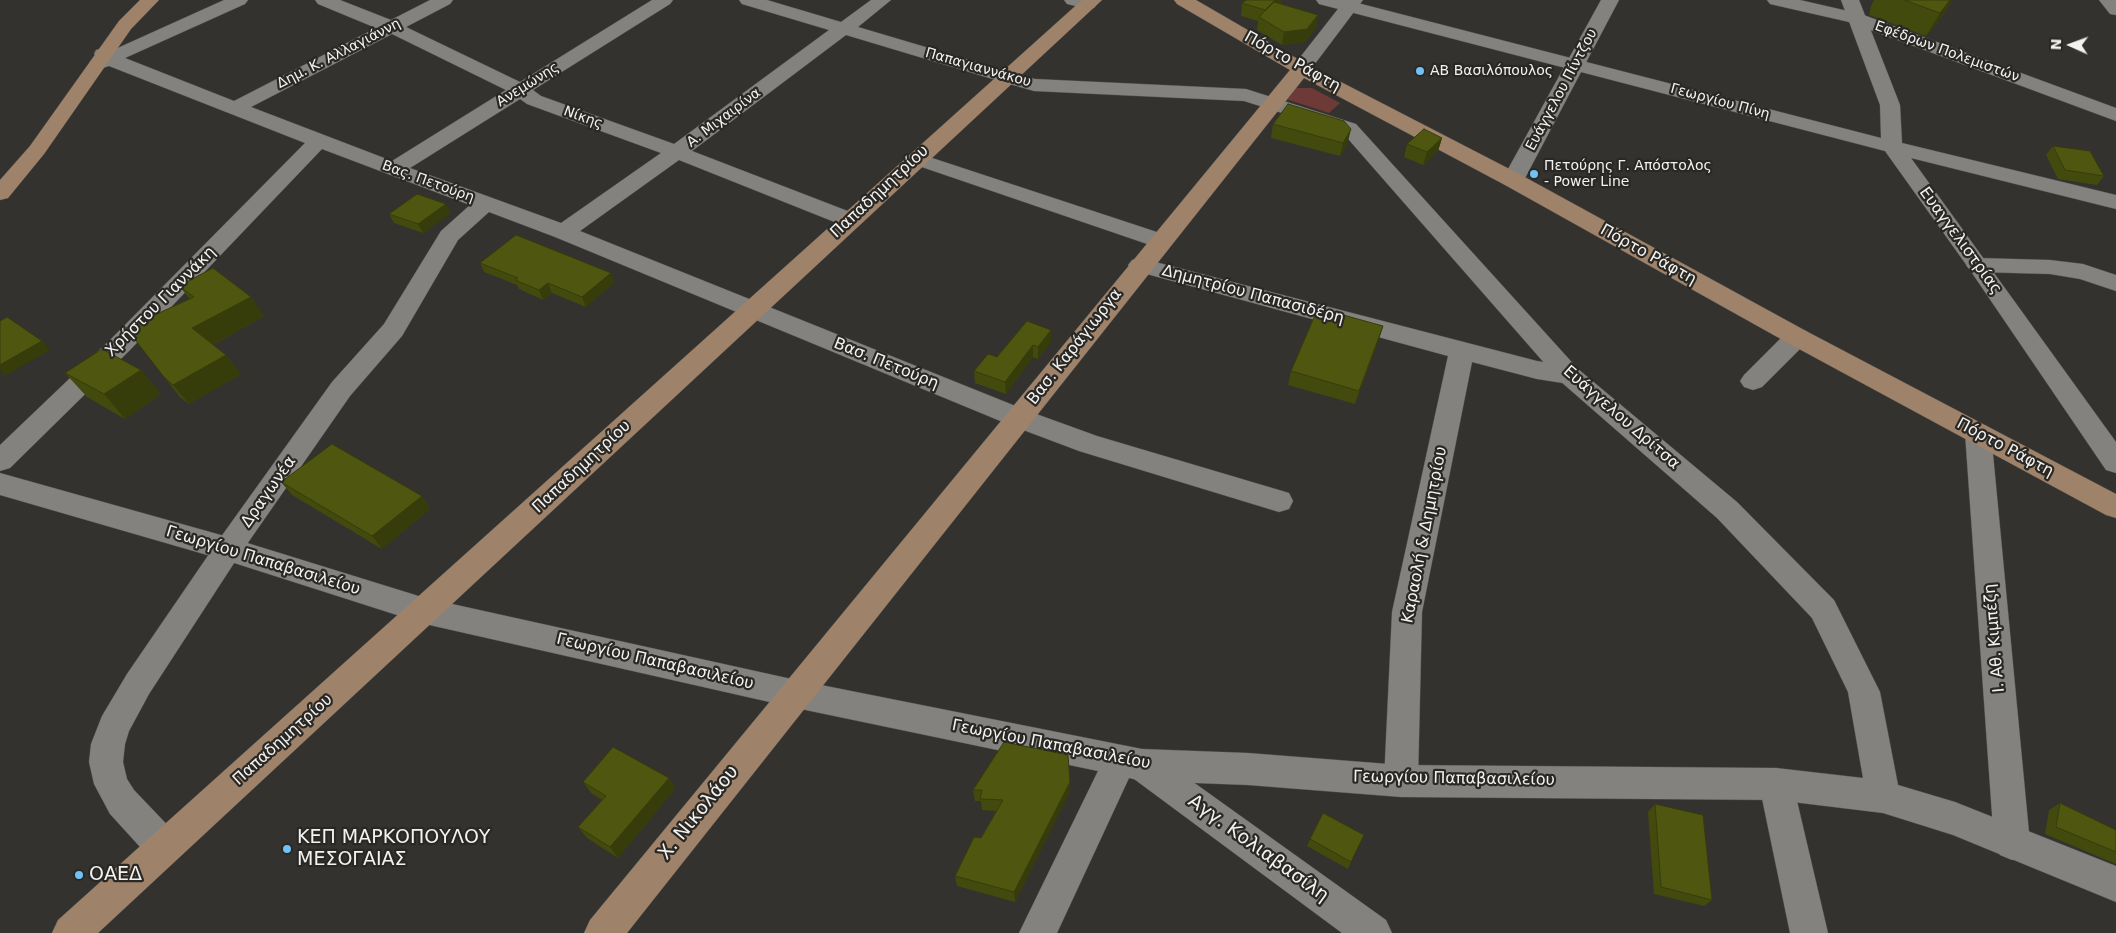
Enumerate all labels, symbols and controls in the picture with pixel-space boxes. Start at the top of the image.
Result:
street label: Δημ. Κ. Αλλαγιάννη [274,16,404,92]
street label: Εφέδρων Πολεμιστών [1872,18,2022,86]
north arrow [2046,20,2096,70]
street label: Ευάγγελου Πίντζου [1523,26,1601,154]
street label: Πόρτο Ράφτη [1241,28,1343,96]
text: N [2048,38,2064,51]
street label: Παπαγιαννάκου [923,45,1033,91]
street label: Ανεμώνης [494,59,562,111]
place label: ΑΒ Βασιλόπουλος [1430,63,1553,79]
marker: ΑΒ Βασιλόπουλος [1414,65,1426,77]
street label: Γεωργίου Πίνη [1669,81,1771,123]
street label: Α. Μιχαιρίνα [684,85,764,151]
street label: Νίκης [561,103,605,133]
street label: Παπαδημητρίου [827,142,933,242]
street label: Βας. Πετούρη [380,158,476,206]
place label: Πετούρης Γ. Απόστολος - Power Line [1544,158,1712,190]
marker: Πετούρης Γ. Απόστολος - Power Line [1528,168,1540,180]
street label: Ευαγγελιστρίας [1915,184,2005,298]
street label: Πόρτο Ράφτη [1597,221,1699,289]
street label: Χρήστου Γιαννάκη [102,243,220,361]
street label: Δημητρίου Παπασιδέρη [1160,261,1346,329]
street label: Βασ. Καράγιωργα [1024,285,1126,409]
street label: Βασ. Πετούρη [831,334,941,394]
street label: Ευάγγελου Δρίτσα [1559,362,1683,474]
street label: Πόρτο Ράφτη [1953,414,2057,482]
street label: Παπαδημητρίου [529,417,635,517]
street label: Καραολή & Δημητρίου [1398,445,1452,625]
street label: Δραγωνέα [237,453,301,531]
street label: Γεωργίου Παπαβασιλείου [164,522,362,600]
street label: Ι. Αθ. Κιμπέζη [1981,583,2009,693]
street label: Γεωργίου Παπαβασιλείου [555,630,755,694]
street label: Παπαδημητρίου [229,690,337,790]
street label: Γεωργίου Παπαβασιλείου [950,716,1152,774]
street label: Χ. Νικολάου [654,761,744,865]
street label: Γεωργίου Παπαβασιλείου [1353,768,1555,790]
street label: Αγγ. Κολιαβασίλη [1183,790,1333,908]
place label: ΚΕΠ ΜΑΡΚΟΠΟΥΛΟΥ ΜΕΣΟΓΑΙΑΣ [297,827,490,871]
marker: ΚΕΠ ΜΑΡΚΟΠΟΥΛΟΥ ΜΕΣΟΓΑΙΑΣ [281,843,293,855]
place label: ΟΑΕΔ [89,864,142,886]
marker: ΟΑΕΔ [73,869,85,881]

